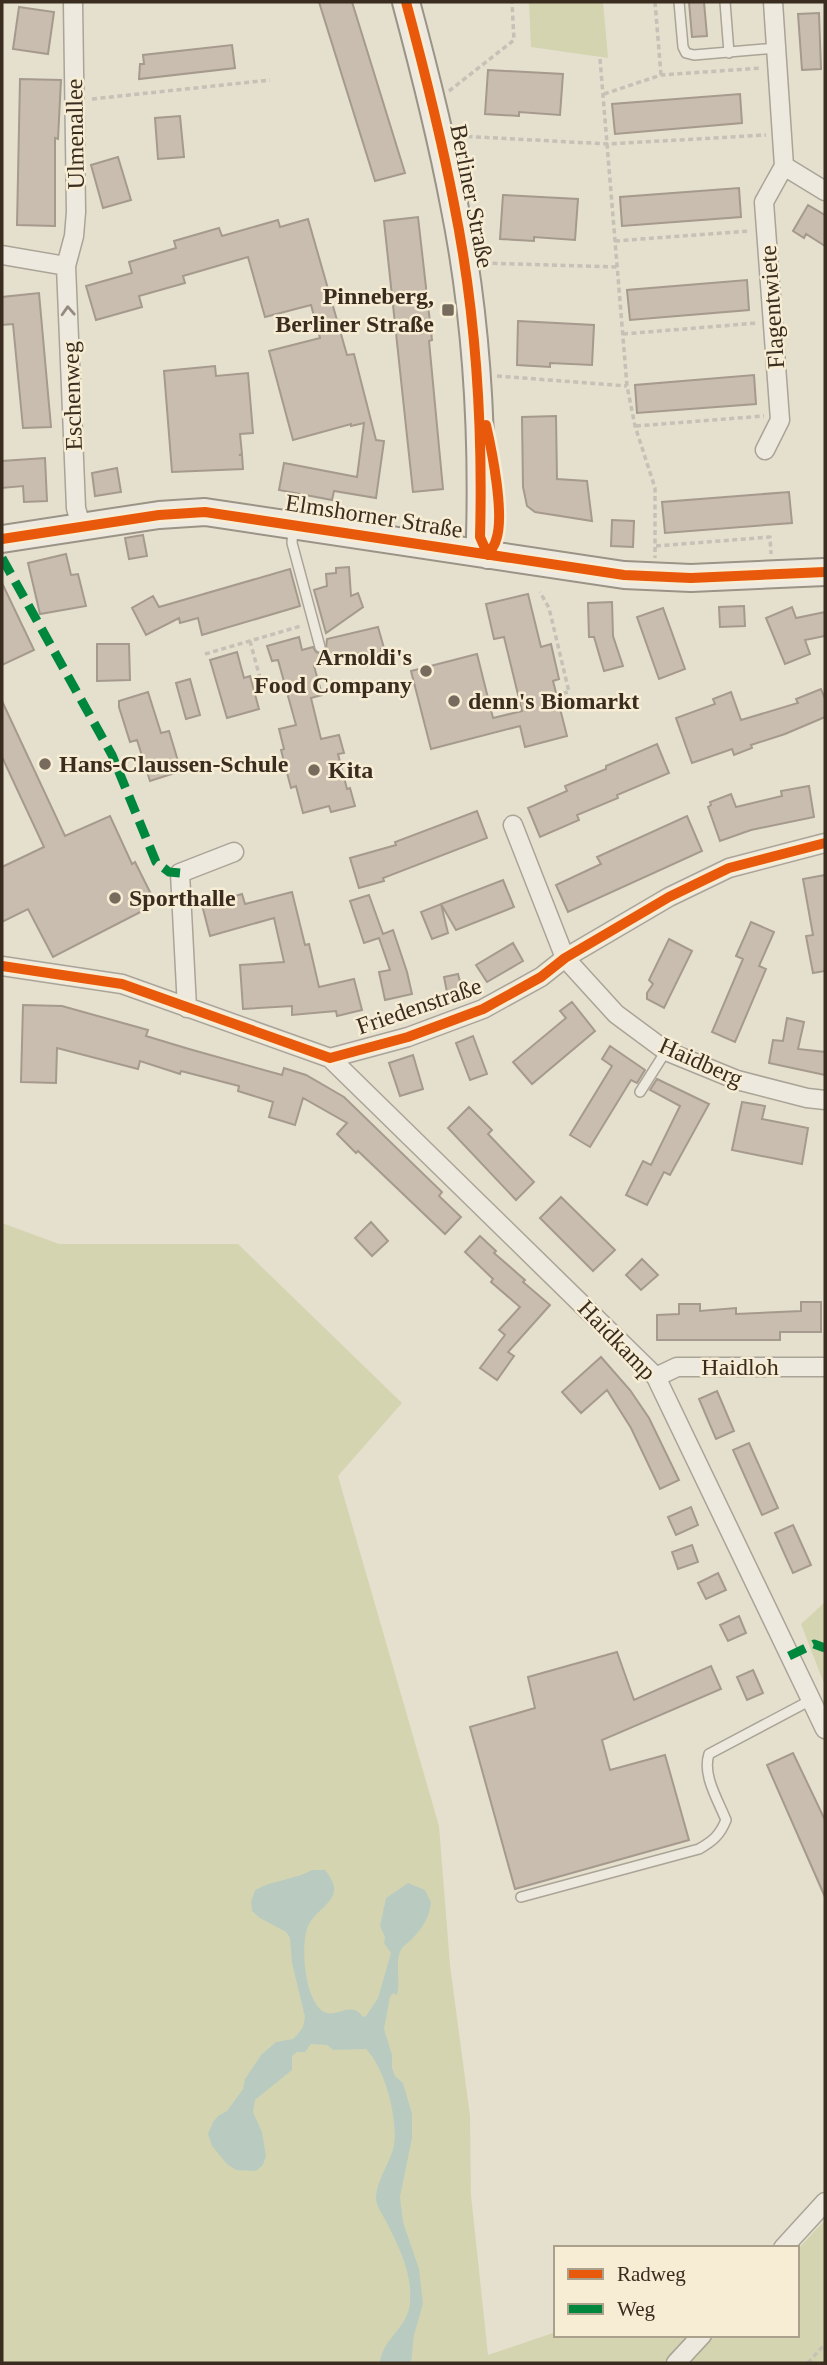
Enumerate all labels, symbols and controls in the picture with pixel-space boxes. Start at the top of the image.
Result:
street label: Ulmenallee [61,78,89,190]
street label: Berliner Straße [445,122,499,270]
street label: Flagentwiete [755,244,789,370]
place label: Pinneberg, Berliner Straße [275,283,434,337]
marker: Pinneberg, Berliner Straße [440,302,456,318]
one-way arrow [61,306,76,317]
street label: Eschenweg [57,341,87,451]
street label: Elmshorner Straße [283,489,465,543]
place label: Arnoldi's Food Company [254,644,412,698]
marker: Arnoldi's Food Company [418,663,434,679]
place label: denn's Biomarkt [468,688,639,714]
marker: denn's Biomarkt [446,693,462,709]
place label: Hans-Claussen-Schule [59,751,289,777]
marker: Hans-Claussen-Schule [37,756,53,772]
place label: Kita [328,757,373,783]
marker: Kita [306,762,322,778]
place label: Sporthalle [129,885,236,911]
marker: Sporthalle [107,890,123,906]
street label: Friedenstraße [353,972,485,1040]
street label: Haidberg [655,1032,747,1092]
street label: Haidkamp [573,1295,661,1385]
street label: Haidloh [701,1354,779,1380]
legend [554,2246,799,2337]
text: Radweg [617,2262,686,2286]
text: Weg [617,2297,655,2321]

